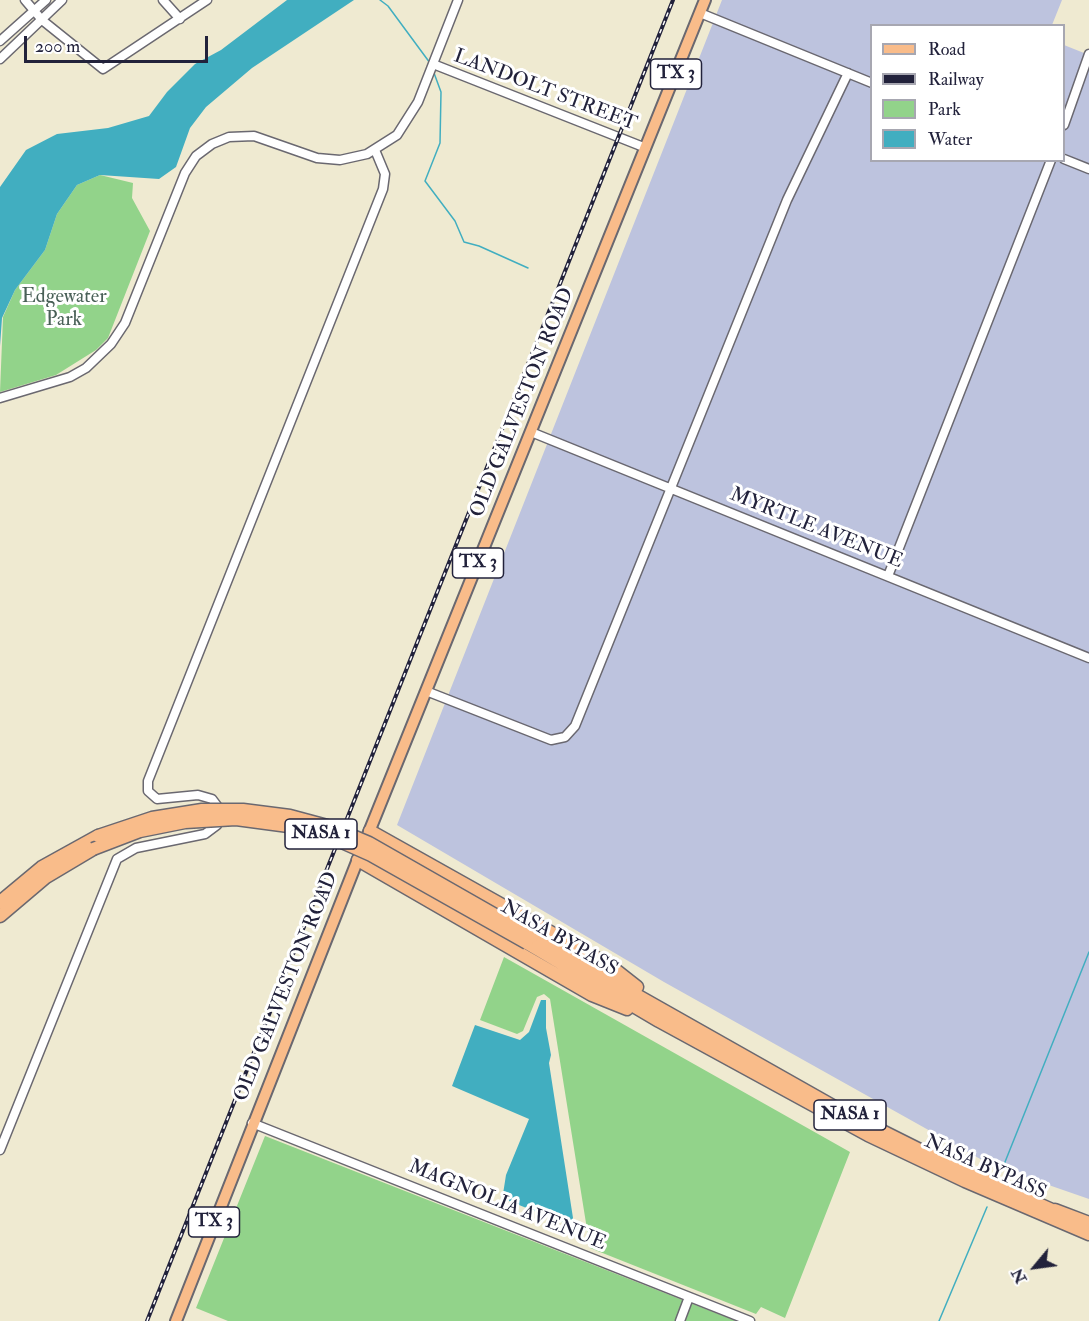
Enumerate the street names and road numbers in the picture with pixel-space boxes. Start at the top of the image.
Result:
street label: LANDOLT STREET [450,45,640,137]
road number: TX 3 [650,59,702,89]
street label: OLD GALVESTON ROAD [466,285,580,521]
street label: MYRTLE AVENUE [726,483,906,575]
road number: TX 3 [452,548,504,578]
road number: NASA 1 [285,819,357,849]
street label: OLD GALVESTON ROAD [230,869,344,1105]
street label: NASA BYPASS [496,896,622,982]
road number: NASA 1 [814,1100,886,1130]
street label: NASA BYPASS [920,1130,1050,1206]
street label: MAGNOLIA AVENUE [405,1155,609,1257]
road number: TX 3 [188,1207,240,1237]

